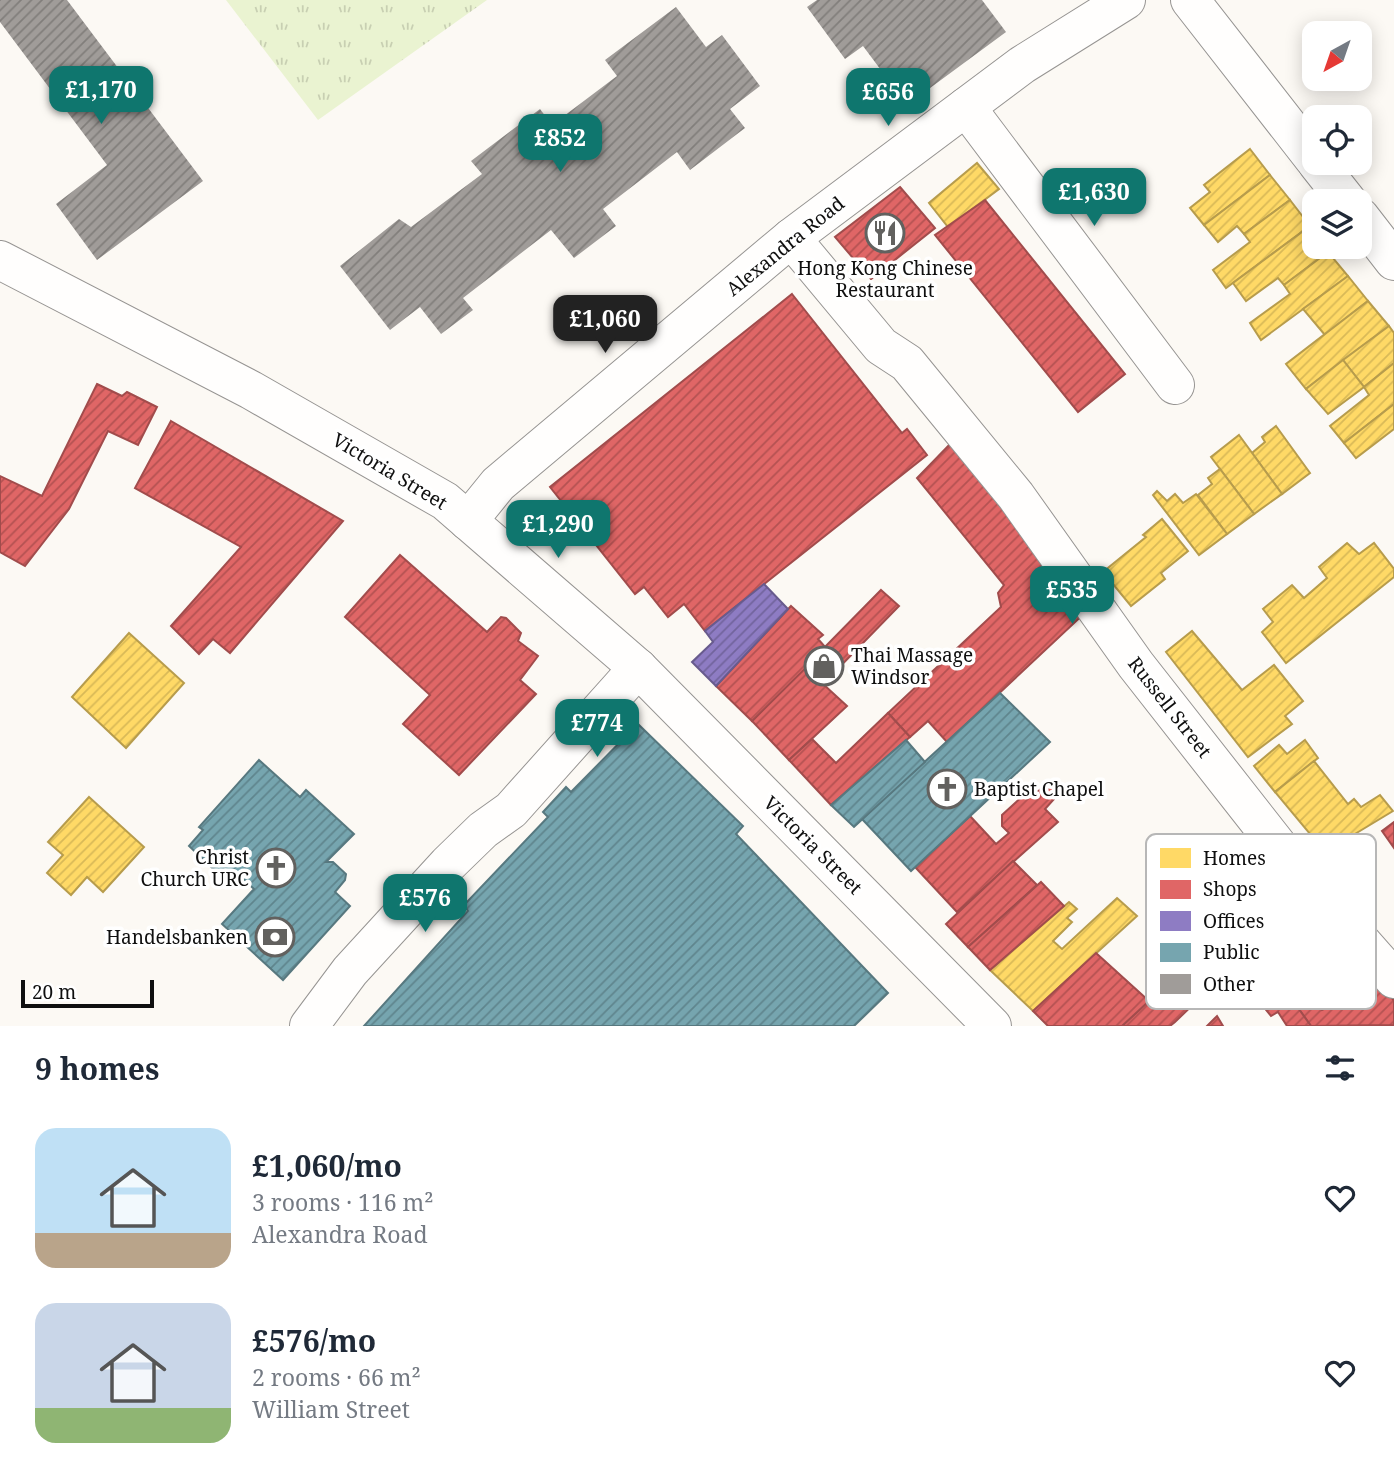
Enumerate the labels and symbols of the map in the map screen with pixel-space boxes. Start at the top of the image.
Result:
north arrow [1302,21,1372,91]
pin: £1,170 [44,66,158,126]
pin: £656 [847,68,929,128]
pin: £852 [519,114,601,174]
pin: £1,630 [1037,168,1151,228]
street label: Alexandra Road [720,190,850,302]
restaurant icon: Hong Kong Chinese Restaurant [864,212,906,254]
place label: Hong Kong Chinese Restaurant [797,255,973,303]
pin: £1,060 [548,296,662,355]
street label: Victoria Street [328,426,452,516]
pin: £1,290 [501,500,615,560]
pin: £535 [1031,566,1113,626]
place label: Thai Massage Windsor [851,642,973,690]
shop icon: Thai Massage Windsor [803,645,845,687]
street label: Russell Street [1122,651,1218,763]
pin: £774 [556,700,638,759]
church icon: Baptist Chapel [926,768,968,810]
place label: Baptist Chapel [974,776,1104,802]
street label: Victoria Street [758,790,868,900]
legend [1146,834,1376,1009]
place label: Christ Church URC [141,844,249,892]
text: Homes [1203,845,1266,871]
church icon: Christ Church URC [255,847,297,889]
pin: £576 [384,874,466,934]
text: Shops [1203,876,1257,902]
text: Offices [1203,908,1264,934]
bank icon: Handelsbanken [254,916,296,958]
place label: Handelsbanken [106,924,248,950]
text: Public [1203,939,1260,965]
text: Other [1203,971,1255,997]
scale bar [21,977,154,1009]

